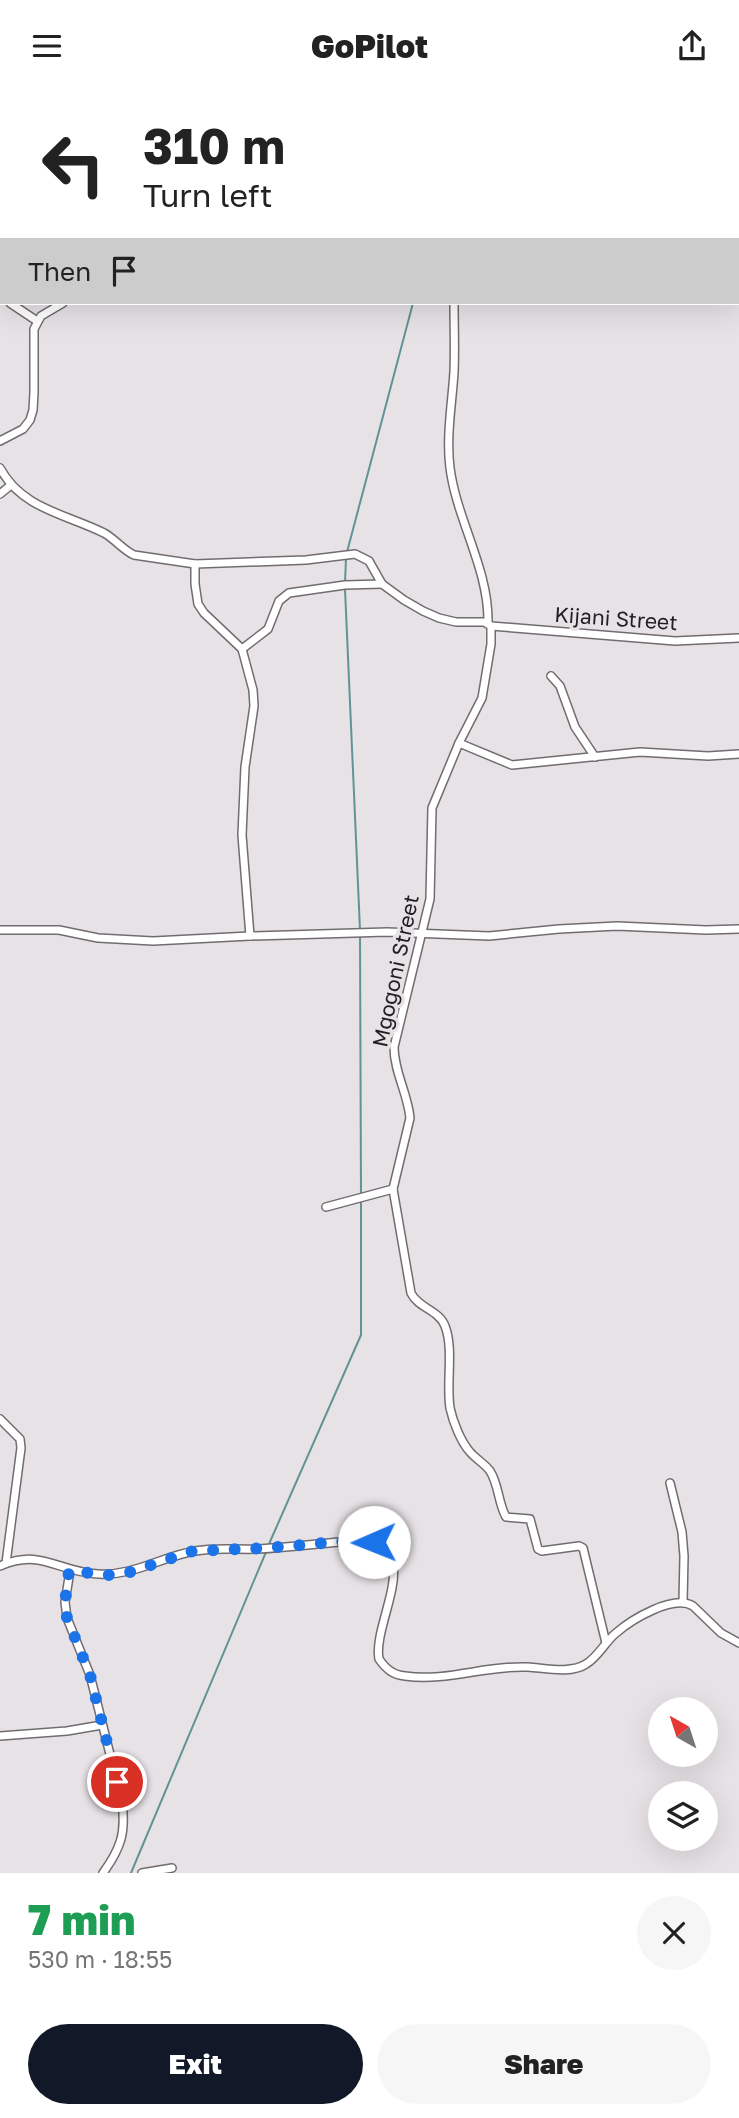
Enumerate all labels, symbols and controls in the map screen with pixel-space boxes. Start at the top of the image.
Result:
icon: menu [28,27,66,65]
text: GoPilot [311,27,428,65]
icon: share [673,27,711,65]
text: 310 m [143,116,285,175]
icon: left [28,119,119,210]
text: Turn left [143,176,272,214]
icon: arrive [105,252,143,290]
text: Then [28,256,91,287]
street label: Kijani Street [554,601,679,635]
street label: Mgogoni Street [366,892,424,1049]
position arrow [337,1505,411,1579]
north arrow [648,1697,718,1767]
map controls [648,1697,718,1851]
pin [87,1752,147,1812]
icon: arrive [98,1763,136,1801]
button: layers [648,1781,718,1851]
text: 7 min [28,1894,135,1944]
button: close [637,1896,711,1970]
text: 530 m · 18:55 [28,1945,172,1973]
button: Exit [28,2024,363,2104]
button: Share [377,2024,711,2104]

